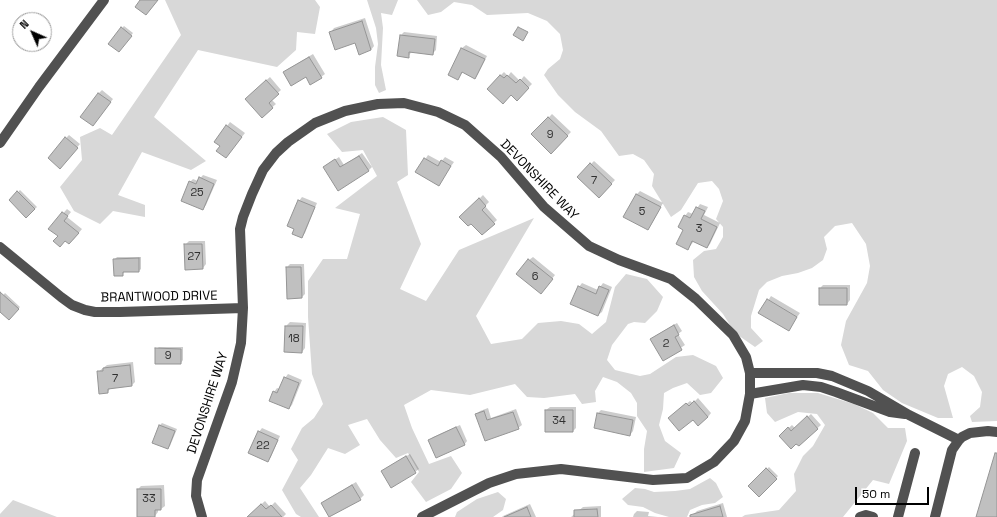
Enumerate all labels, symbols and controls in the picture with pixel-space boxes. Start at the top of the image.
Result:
north arrow [12,12,52,52]
text: N [17,17,32,32]
house number: 9 [547,128,553,142]
street label: DEVONSHIRE WAY [497,137,581,223]
house number: 7 [591,174,597,188]
house number: 25 [190,186,204,200]
house number: 5 [639,205,645,219]
house number: 3 [696,222,702,236]
house number: 27 [188,250,200,264]
house number: 6 [532,270,538,284]
street label: BRANTWOOD DRIVE [100,288,218,306]
house number: 18 [288,332,300,346]
house number: 2 [663,337,669,351]
house number: 9 [165,349,171,363]
street label: DEVONSHIRE WAY [184,350,232,456]
house number: 7 [112,372,118,386]
house number: 34 [552,414,566,428]
house number: 22 [256,439,270,453]
scale bar [857,479,931,505]
text: 50 m [862,486,890,502]
house number: 33 [142,492,156,506]

